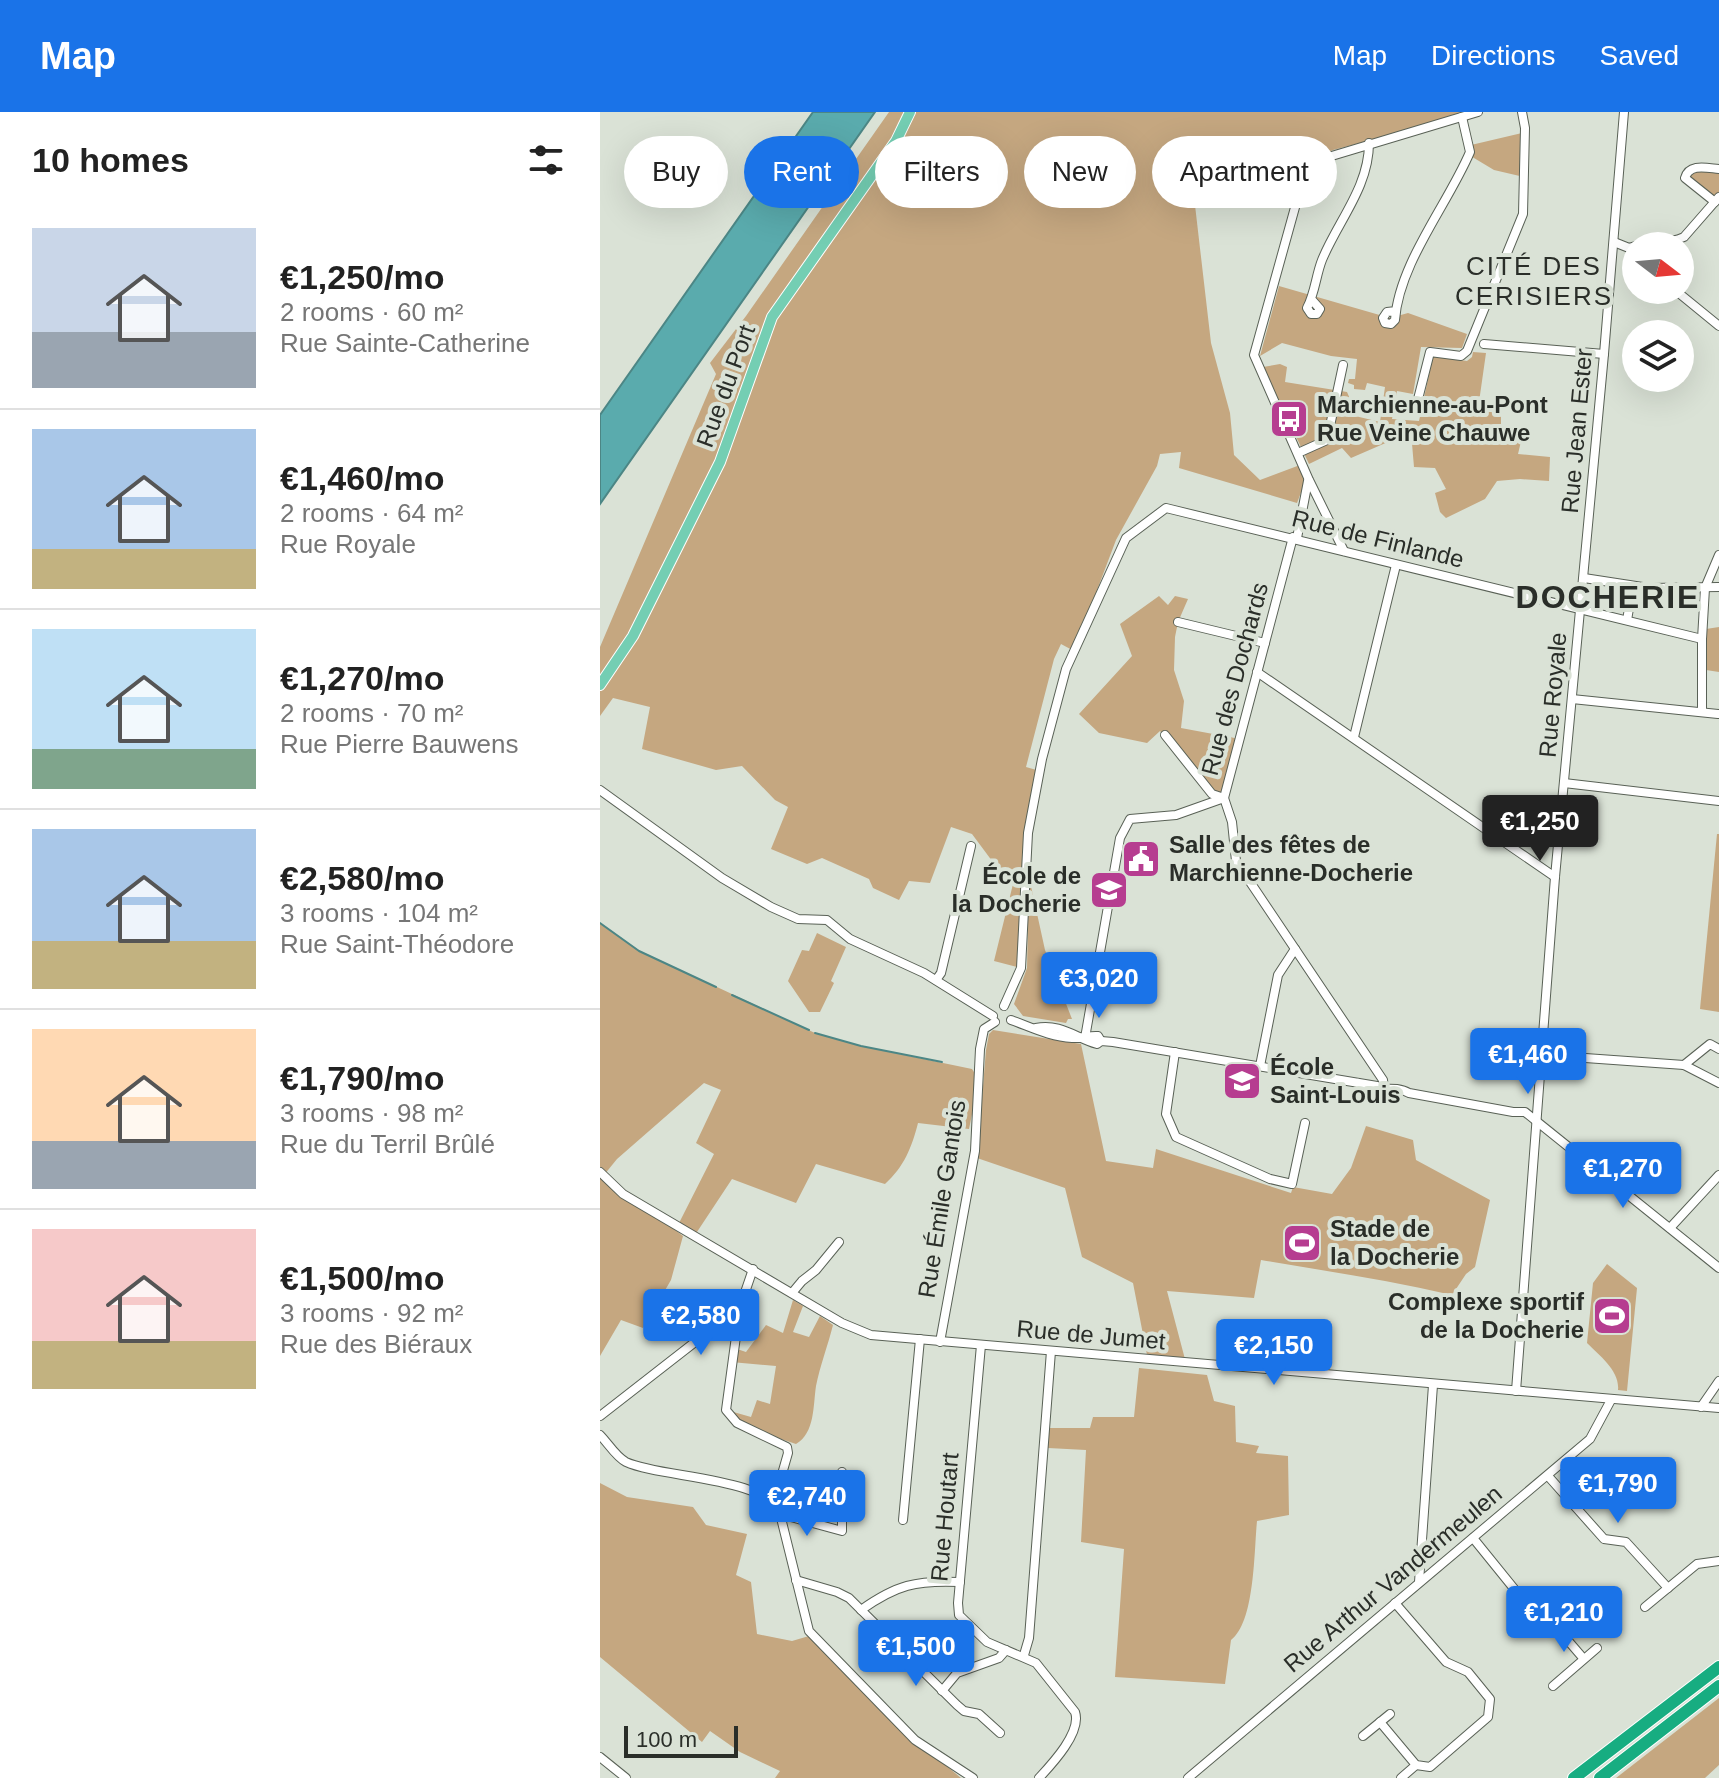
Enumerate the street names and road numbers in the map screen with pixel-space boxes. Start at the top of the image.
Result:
street label: Rue du Port [691,321,760,451]
street label: Rue Jean Ester [1556,347,1597,515]
street label: Rue de Finlande [1289,504,1467,573]
street label: Rue des Dochards [1196,579,1273,778]
street label: Rue Royale [1534,631,1571,759]
street label: Rue Émile Gantois [913,1098,970,1300]
street label: Rue de Jumet [1015,1315,1167,1354]
street label: Rue Houtart [925,1451,964,1583]
street label: Rue Arthur Vandermeulen [1278,1480,1507,1678]

